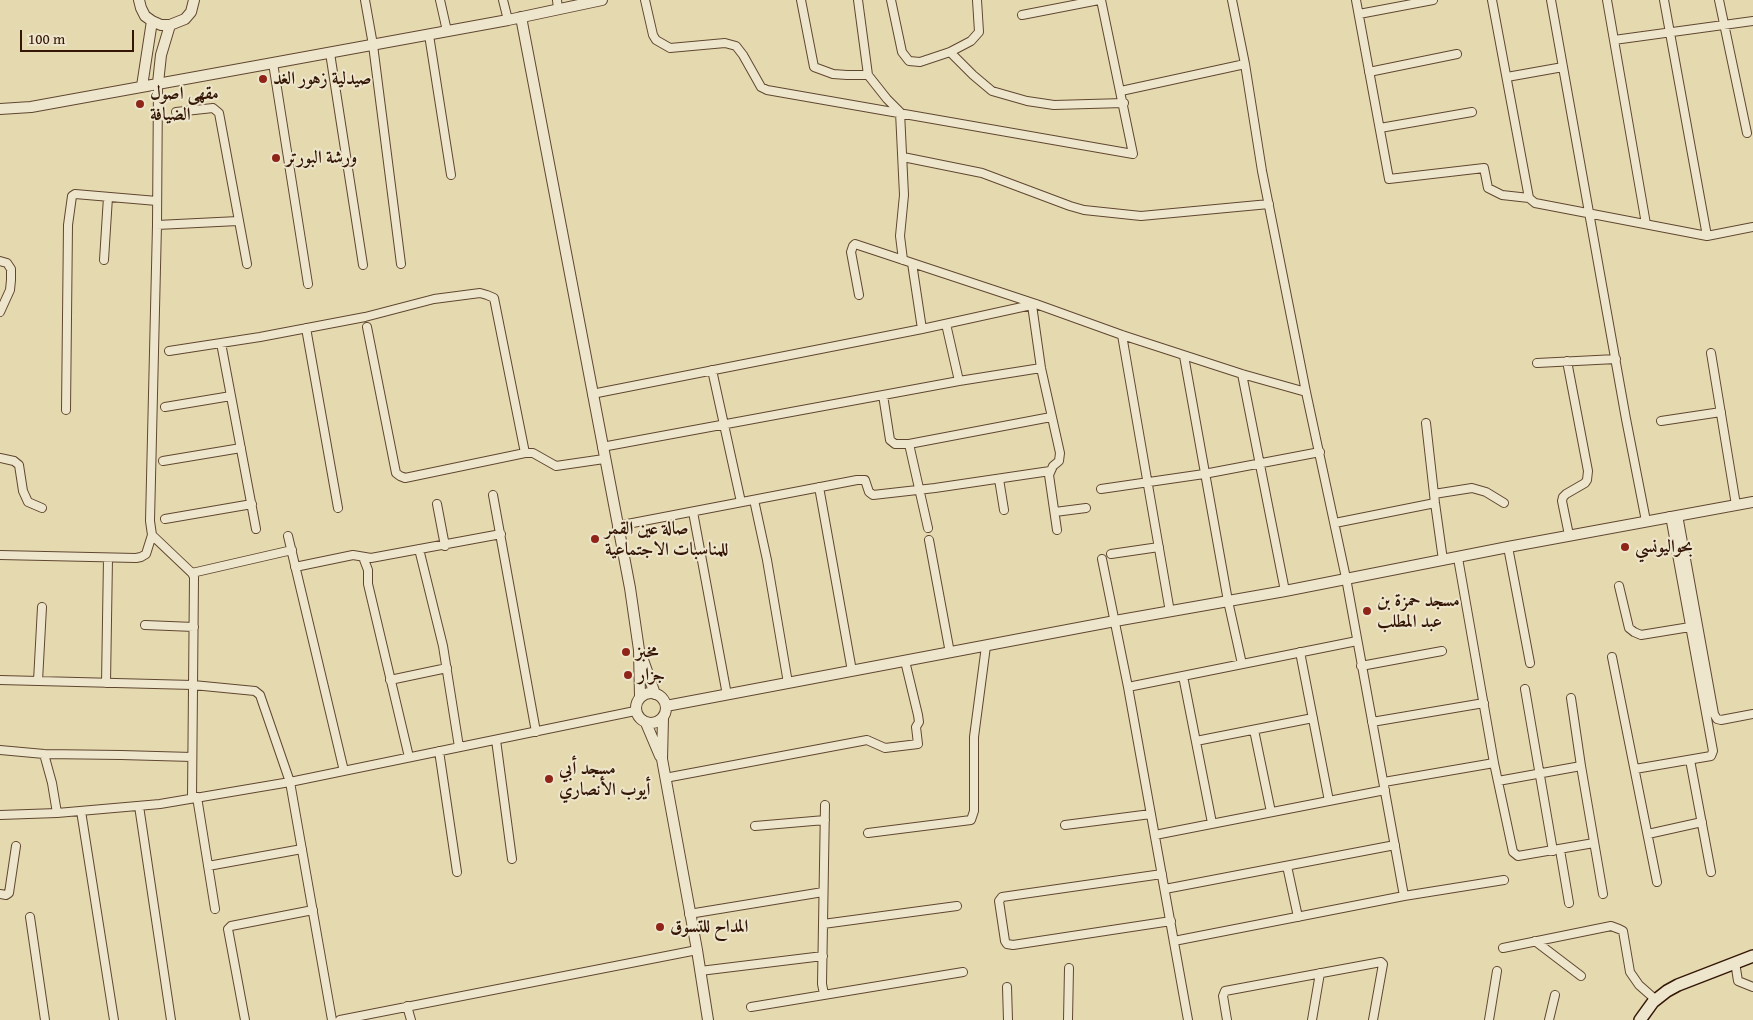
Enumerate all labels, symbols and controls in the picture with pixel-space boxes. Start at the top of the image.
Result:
scale bar [22,20,136,52]
text: 100 m [28,28,65,49]
place label: صيدلية زهور الغد [273,68,372,90]
marker: صيدلية زهور الغد [257,73,269,85]
place label: مقهى اصول الضيافة [150,83,219,126]
marker: مقهى اصول الضيافة [134,98,146,110]
place label: ورشة البورتر [286,147,357,169]
marker: ورشة البورتر [270,152,282,164]
place label: صالة عين القمر للمناسبات الاجتماعية [605,518,728,560]
marker: صالة عين القمر للمناسبات الاجتماعية [589,533,601,545]
place label: بحواليونسي [1635,536,1693,558]
marker: بحواليونسي [1619,541,1631,553]
place label: مسجد حمزة بن عبد المطلب [1377,590,1460,632]
marker: مسجد حمزة بن عبد المطلب [1361,605,1373,617]
place label: مخبز [636,641,658,663]
marker: مخبز [620,646,632,658]
place label: جزار [638,664,665,686]
marker: جزار [622,669,634,681]
place label: مسجد أبي أيوب الأنصاري [559,758,650,801]
marker: مسجد أبي أيوب الأنصاري [543,773,555,785]
place label: المداح للتسوق [670,916,748,938]
marker: المداح للتسوق [654,921,666,933]

